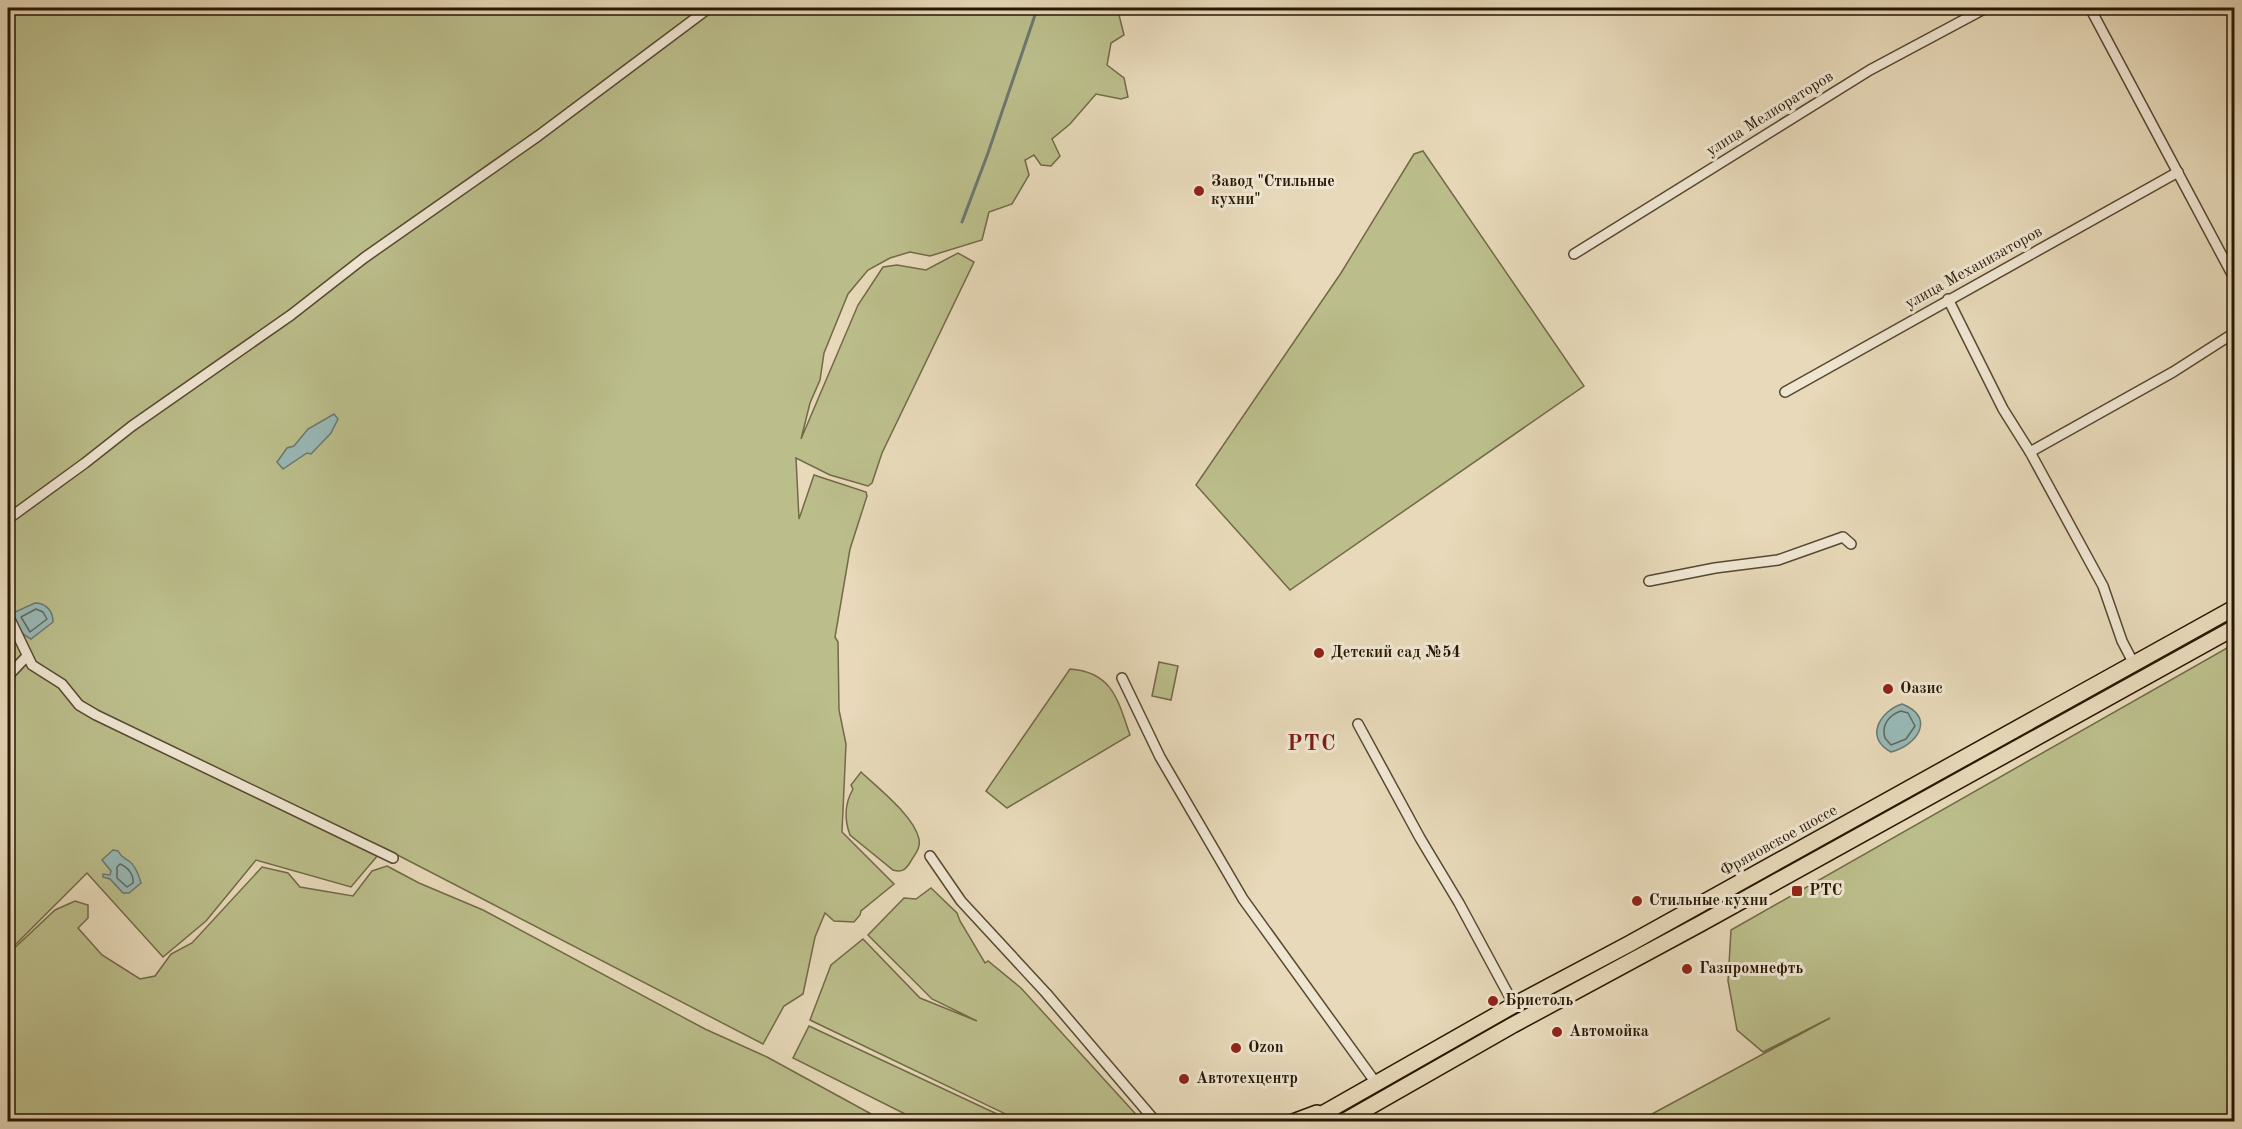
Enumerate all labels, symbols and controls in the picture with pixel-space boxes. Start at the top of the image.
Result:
street label: улица Мелиораторов [1704,68,1836,160]
place label: Завод "Стильные кухни" [1211,174,1335,208]
marker: Завод "Стильные кухни" [1192,184,1206,198]
street label: улица Механизаторов [1903,224,2045,312]
place label: Детский сад №54 [1331,645,1461,661]
marker: Детский сад №54 [1312,646,1326,660]
place label: Оазис [1900,681,1943,697]
marker: Оазис [1881,682,1895,696]
district label: РТС [1287,733,1337,755]
street label: Фряновское шоссе [1718,802,1840,880]
place label: РТС [1809,883,1842,899]
marker: РТС [1790,884,1804,898]
place label: Стильные кухни [1649,893,1768,909]
marker: Стильные кухни [1630,894,1644,908]
place label: Газпромнефть [1699,961,1803,977]
marker: Газпромнефть [1680,962,1694,976]
place label: Бристоль [1505,993,1573,1009]
marker: Бристоль [1486,994,1500,1008]
place label: Автомойка [1569,1024,1649,1040]
marker: Автомойка [1550,1025,1564,1039]
place label: Ozon [1248,1040,1284,1056]
marker: Ozon [1229,1041,1243,1055]
place label: Автотехцентр [1196,1071,1298,1087]
marker: Автотехцентр [1177,1072,1191,1086]

